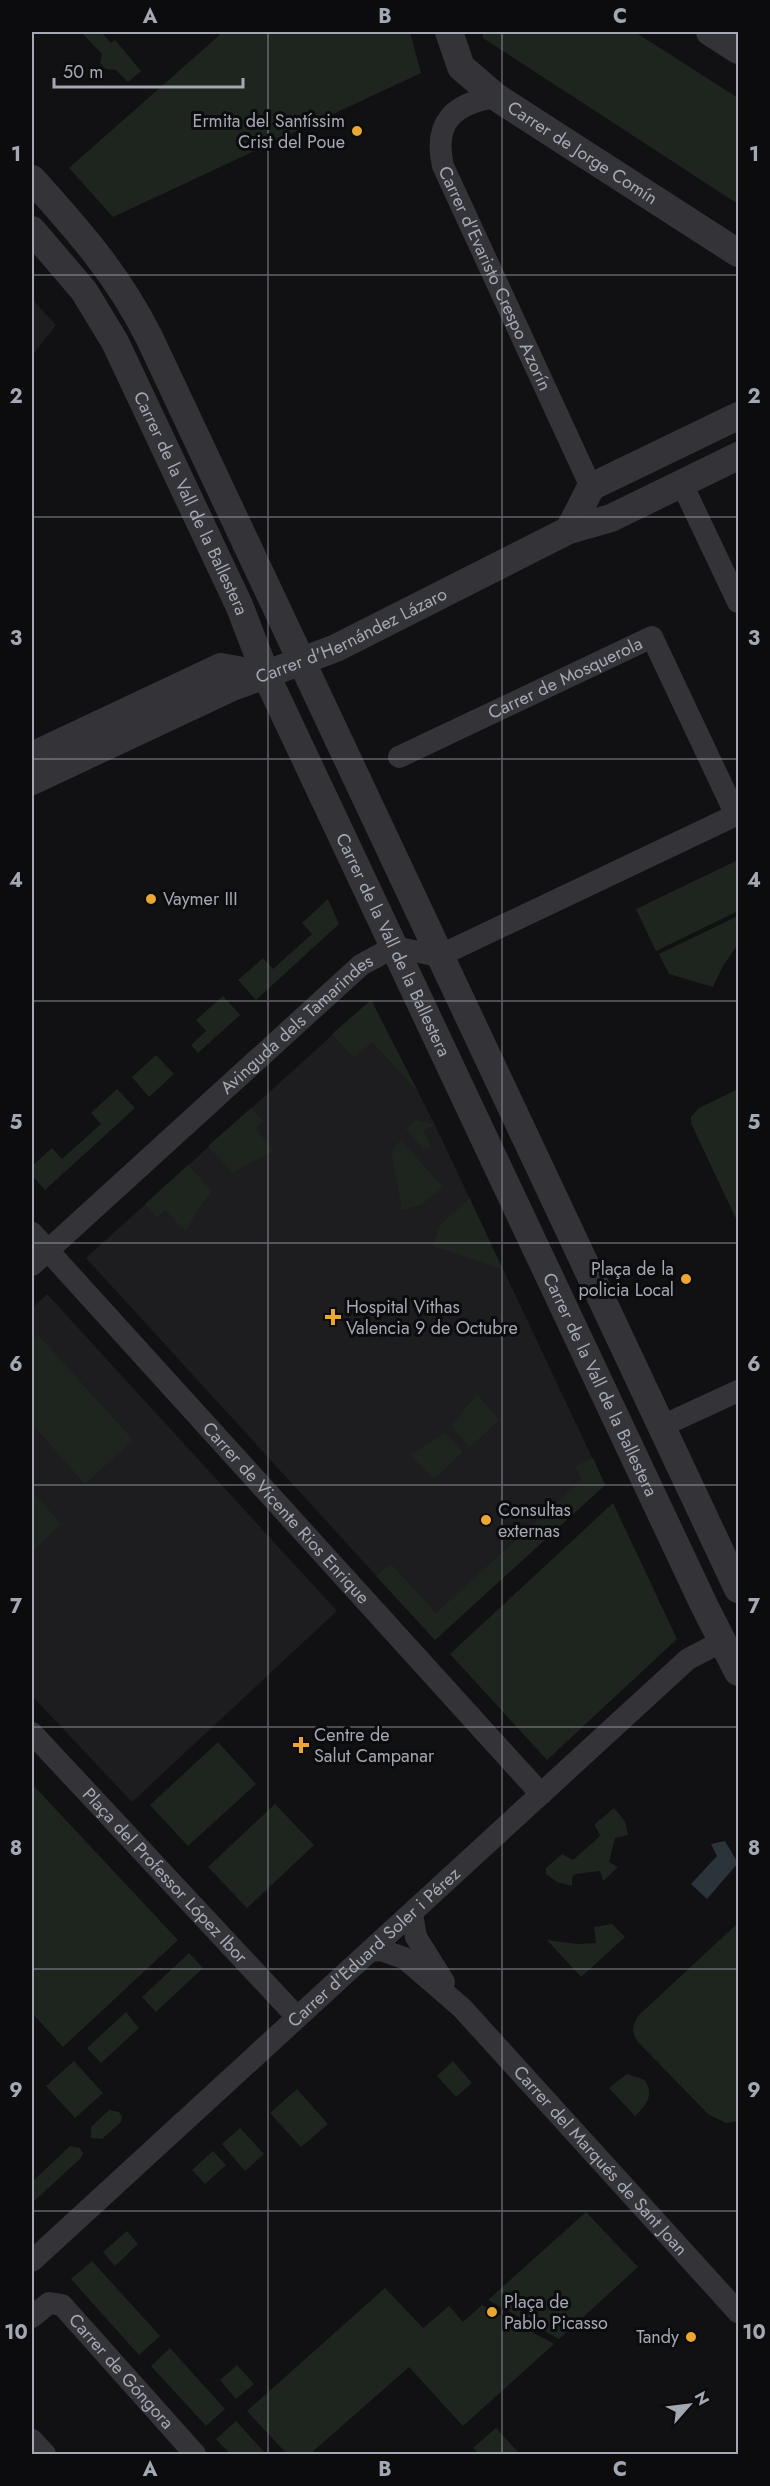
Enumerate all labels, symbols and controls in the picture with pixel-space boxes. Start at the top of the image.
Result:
text: A [142,2,158,31]
text: B [378,2,392,31]
text: C [613,2,627,31]
scale bar [54,51,243,89]
text: 50 m [63,59,103,85]
street label: Carrer de Jorge Comín [502,95,663,211]
place label: Ermita del Santíssim Crist del Poue [193,108,345,155]
marker: Ermita del Santíssim Crist del Poue [350,124,364,138]
text: 1 [11,140,21,169]
text: 1 [749,140,759,169]
street label: Carrer d'Evaristo Crespo Azorín [432,162,558,395]
text: 2 [9,382,23,411]
text: 2 [747,382,761,411]
street label: Carrer de la Vall de la Ballestera [127,387,255,619]
street label: Carrer d'Hernández Lázaro [252,581,452,690]
text: 3 [10,624,22,653]
text: 3 [748,624,760,653]
street label: Carrer de Mosquerola [484,630,647,726]
street label: Carrer de la Vall de la Ballestera [329,829,457,1061]
text: 4 [9,866,23,895]
text: 4 [747,866,761,895]
place label: Vaymer III [163,886,238,912]
marker: Vaymer III [144,892,158,906]
street label: Avinguda dels Tamarindes [214,948,378,1100]
text: 5 [10,1108,23,1137]
text: 5 [748,1108,761,1137]
place label: Plaça de la policia Local [578,1256,674,1303]
street label: Carrer de la Vall de la Ballestera [536,1268,664,1501]
marker: Plaça de la policia Local [679,1272,693,1286]
place label: Hospital Vithas Valencia 9 de Octubre [346,1294,518,1341]
marker: Hospital Vithas Valencia 9 de Octubre [324,1308,342,1326]
text: 6 [9,1350,23,1379]
text: 6 [747,1350,761,1379]
street label: Carrer de Vicente Rios Enrique [196,1416,376,1610]
place label: Consultas externas [498,1497,571,1544]
marker: Consultas externas [479,1513,493,1527]
text: 7 [10,1592,23,1621]
text: 7 [748,1592,761,1621]
place label: Centre de Salut Campanar [314,1722,435,1769]
marker: Centre de Salut Campanar [292,1736,310,1754]
street label: Plaça del Professor López Ibor [76,1782,254,1970]
text: 8 [10,1834,22,1863]
text: 8 [748,1834,760,1863]
street label: Carrer d'Eduard Soler i Pérez [282,1861,466,2033]
street label: Carrer del Marqués de Sant Joan [507,2060,694,2261]
text: 9 [9,2076,23,2105]
text: 9 [747,2076,761,2105]
place label: Plaça de Pablo Picasso [504,2289,608,2336]
marker: Plaça de Pablo Picasso [485,2305,499,2319]
street label: Carrer de Góngora [62,2308,180,2435]
text: 10 [4,2318,28,2347]
text: 10 [742,2318,766,2347]
place label: Tandy [636,2324,679,2350]
marker: Tandy [684,2330,698,2344]
north arrow [659,2375,719,2435]
text: N [689,2387,715,2409]
text: A [142,2455,158,2484]
text: B [378,2455,392,2484]
text: C [613,2455,627,2484]

